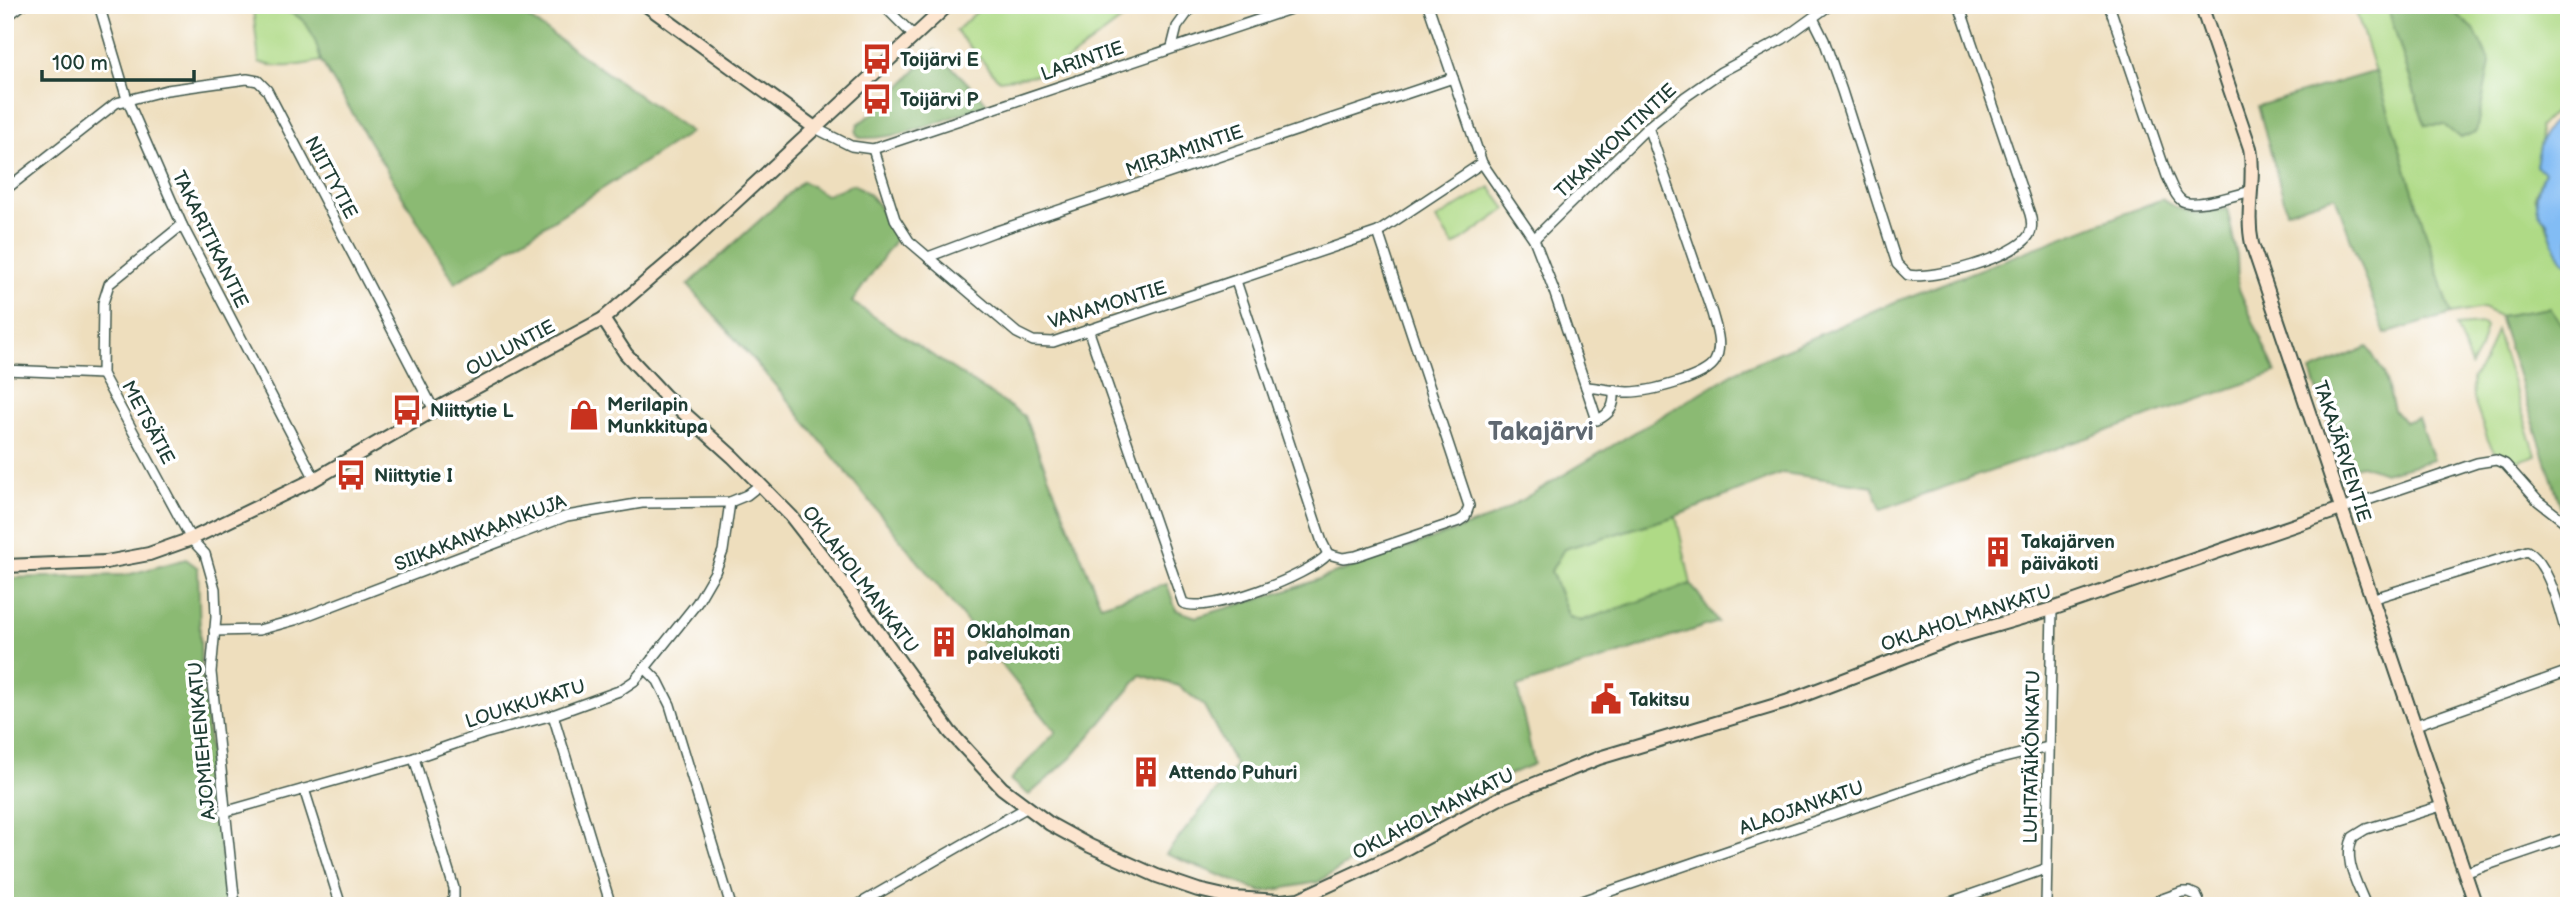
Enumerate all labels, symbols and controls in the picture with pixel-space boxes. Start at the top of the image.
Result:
street label: LARINTIE [1038,37,1127,86]
scale bar [42,38,194,82]
bus stop icon: Toijärvi E [860,42,894,76]
place label: Toijärvi E [900,49,979,72]
text: 100 m [52,51,108,76]
street label: TIKANKONTINTIE [1551,79,1682,203]
bus stop icon: Toijärvi P [860,82,894,116]
place label: Toijärvi P [900,89,979,112]
street label: MIRJAMINTIE [1123,121,1246,182]
street label: NIITTYTIE [299,133,362,223]
street label: TAKARITIKANTIE [167,167,253,312]
street label: VANAMONTIE [1045,277,1169,334]
street label: OULUNTIE [462,315,559,381]
street label: METSÄTIE [116,377,179,468]
street label: TAKAJÄRVENTIE [2308,378,2375,525]
bus stop icon: Niittytie L [390,393,424,427]
place label: Merilapin Munkkitupa [607,394,708,439]
shop icon: Merilapin Munkkitupa [567,398,601,432]
place label: Niittytie L [430,400,513,423]
district label: Takajärvi [1488,417,1594,448]
bus stop icon: Niittytie I [334,458,368,492]
place label: Niittytie I [374,465,453,488]
street label: SIIKAKANKAANKUJA [391,490,570,577]
street label: OKLAHOLMANKATU [797,502,923,658]
place label: Takajärven päiväkoti [2021,531,2115,576]
building icon: Takajärven päiväkoti [1981,535,2015,569]
street label: OKLAHOLMANKATU [1878,580,2055,657]
place label: Oklaholman palvelukoti [967,621,1070,666]
building icon: Oklaholman palvelukoti [927,625,961,659]
street label: AJOMIEHENKATU [184,661,221,821]
street label: LUHTATÄIKÖNKATU [2019,670,2046,844]
street label: LOUKKUKATU [463,675,588,734]
public building icon: Takitsu [1589,682,1623,716]
place label: Takitsu [1629,689,1690,712]
building icon: Attendo Puhuri [1129,755,1163,789]
place label: Attendo Puhuri [1168,762,1297,785]
street label: OKLAHOLMANKATU [1349,764,1518,865]
street label: ALAOJANKATU [1736,776,1867,841]

